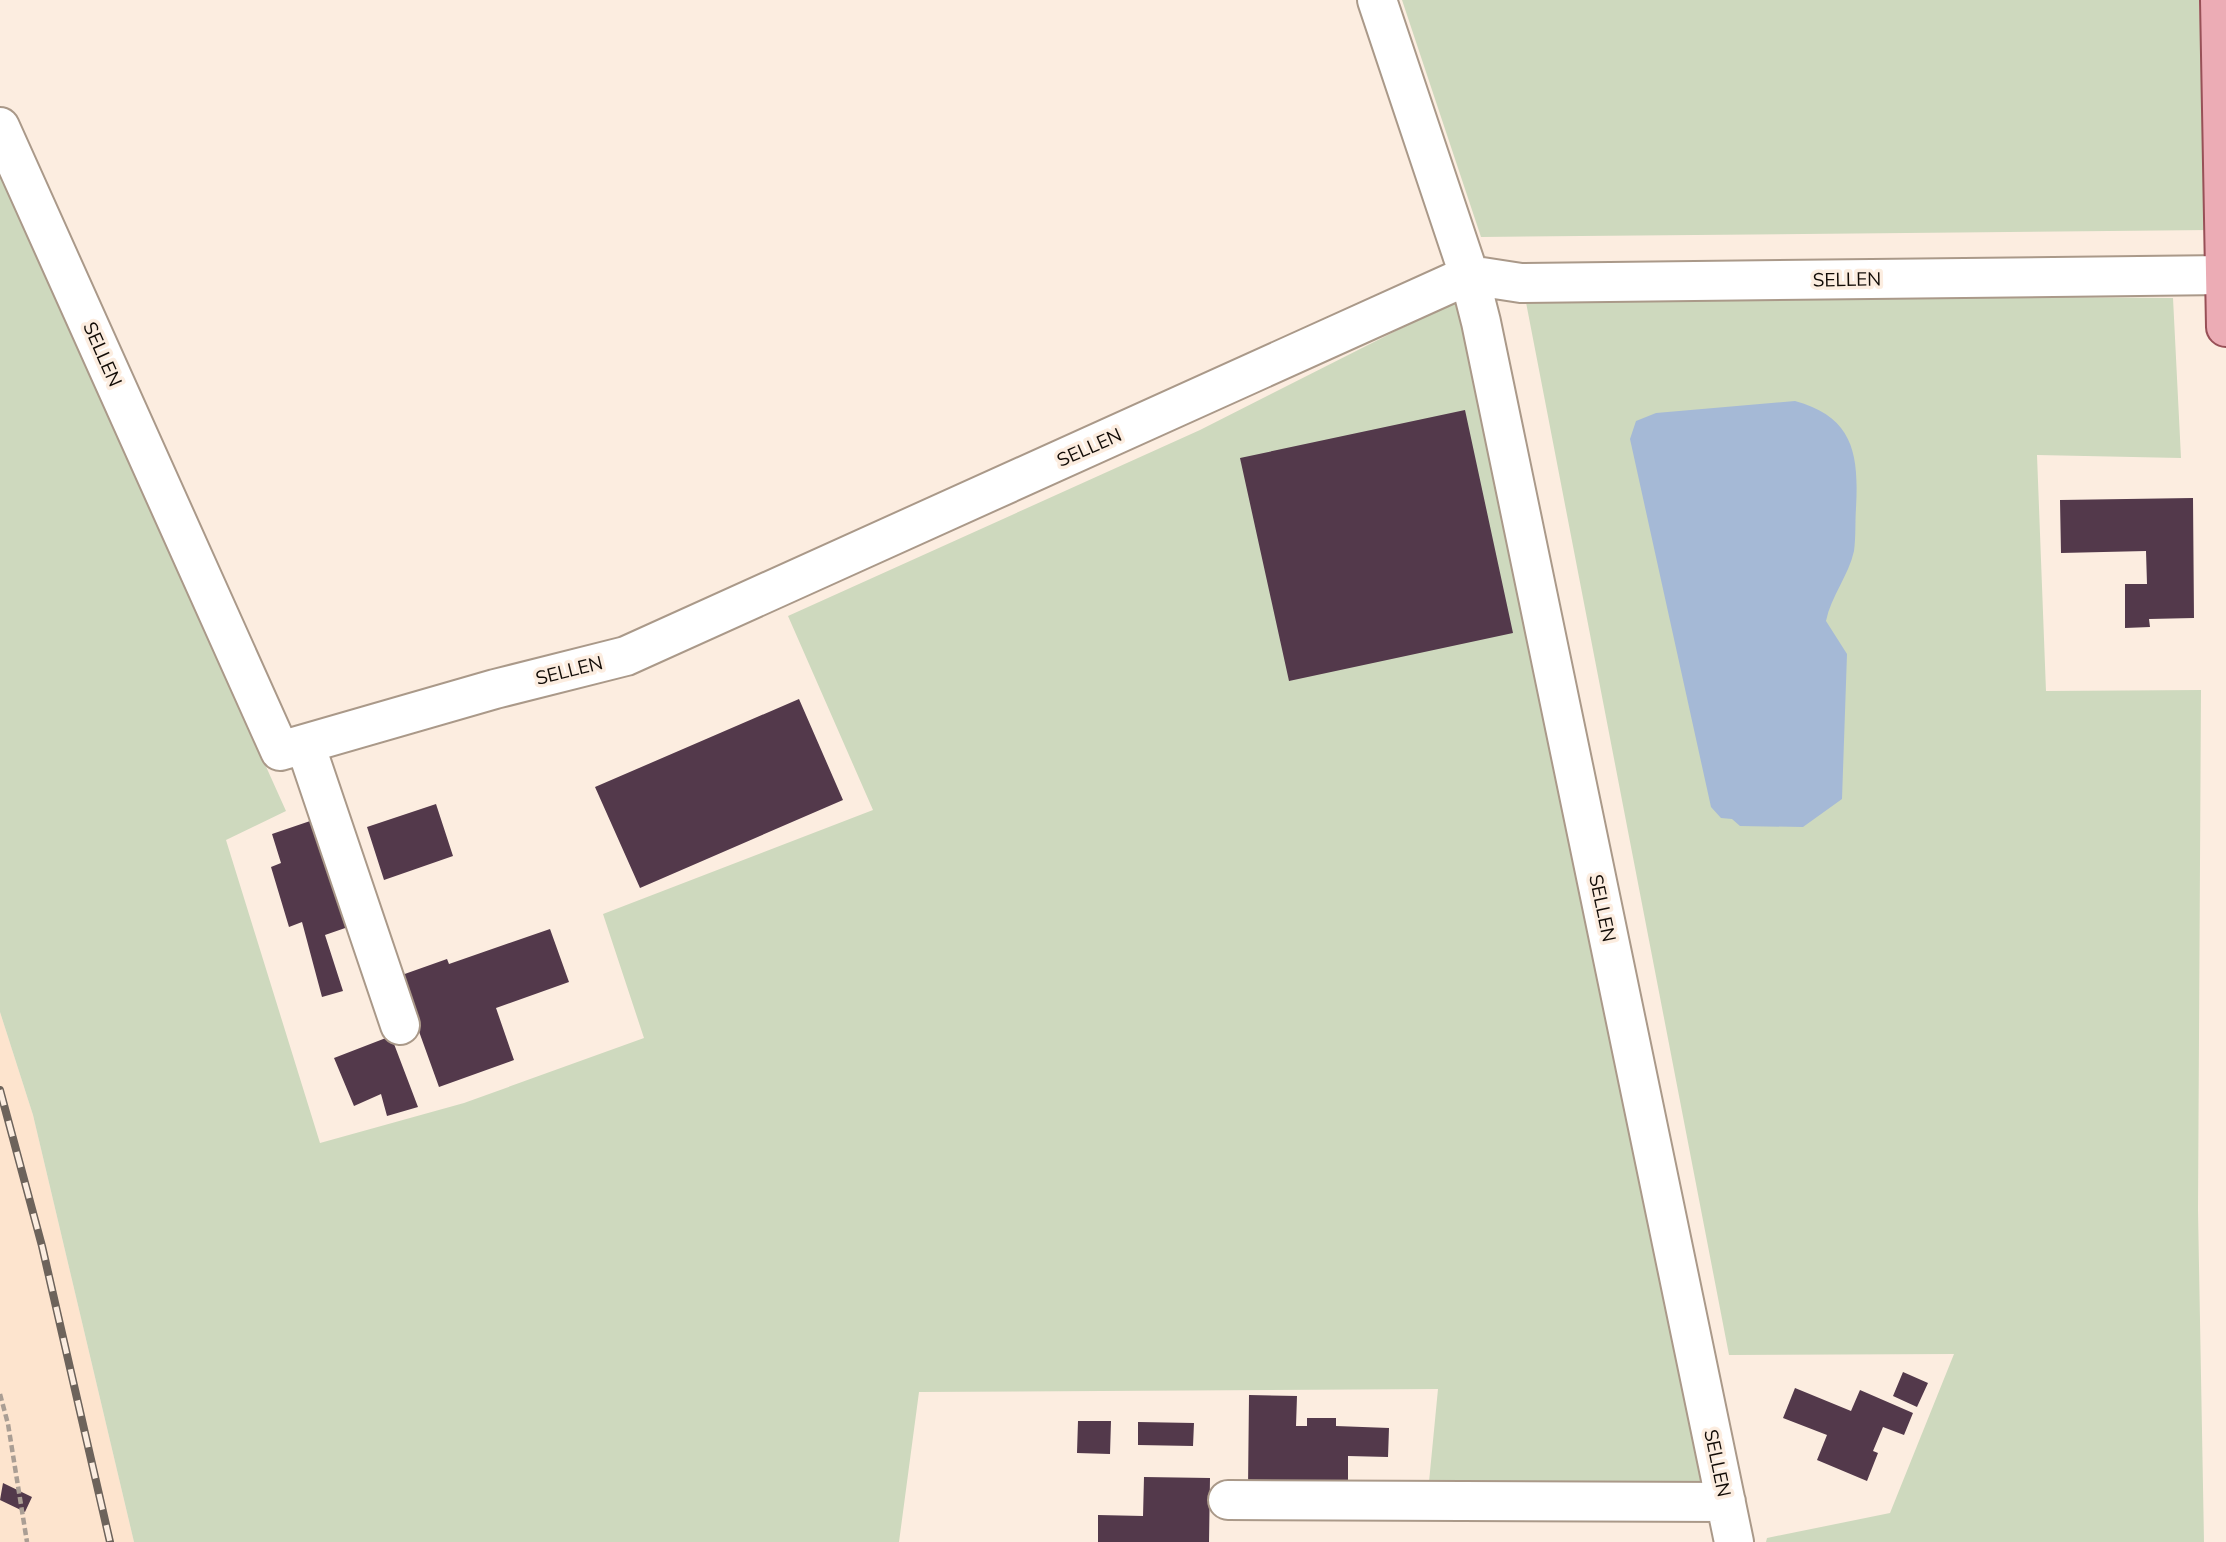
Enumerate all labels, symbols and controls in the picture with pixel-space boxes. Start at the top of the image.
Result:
street label: SELLEN [1813,266,1882,294]
street label: SELLEN [76,318,128,391]
street label: SELLEN [1053,422,1126,474]
street label: SELLEN [533,650,606,692]
street label: SELLEN [1582,872,1622,944]
street label: SELLEN [1697,1427,1737,1499]

